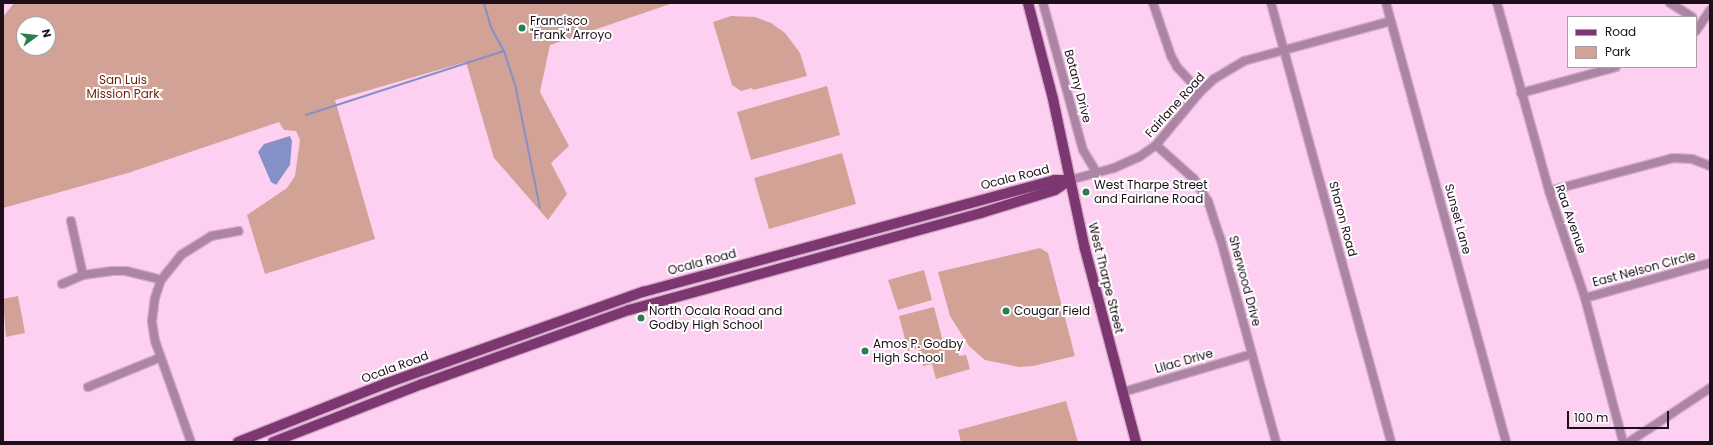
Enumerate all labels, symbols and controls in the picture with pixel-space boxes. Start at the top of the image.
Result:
place label: Francisco "Frank" Arroyo [530,14,612,42]
north arrow [16,16,56,56]
legend [1567,16,1697,68]
marker: Francisco "Frank" Arroyo [517,23,527,33]
text: Road [1605,23,1636,40]
text: N [38,27,55,39]
text: Park [1605,43,1631,60]
street label: Botany Drive [1061,48,1095,124]
street label: Fairlane Road [1142,70,1208,140]
park label: San Luis Mission Park [86,73,160,101]
street label: Ocala Road [979,162,1051,192]
place label: West Tharpe Street and Fairlane Road [1094,178,1208,206]
street label: Sharon Road [1326,180,1360,258]
street label: Sunset Lane [1442,182,1474,256]
street label: Raa Avenue [1553,183,1589,255]
marker: West Tharpe Street and Fairlane Road [1081,187,1091,197]
street label: West Tharpe Street [1085,221,1127,335]
street label: Sherwood Drive [1226,234,1264,328]
street label: Ocala Road [666,246,738,278]
street label: East Nelson Circle [1591,248,1697,290]
place label: North Ocala Road and Godby High School [649,304,782,332]
place label: Cougar Field [1014,304,1090,318]
marker: Cougar Field [1001,306,1011,316]
marker: North Ocala Road and Godby High School [636,313,646,323]
place label: Amos P. Godby High School [873,337,963,365]
marker: Amos P. Godby High School [860,346,870,356]
street label: Lilac Drive [1153,346,1215,376]
street label: Ocala Road [360,348,430,386]
scale bar [1569,403,1671,429]
text: 100 m [1574,409,1608,426]

